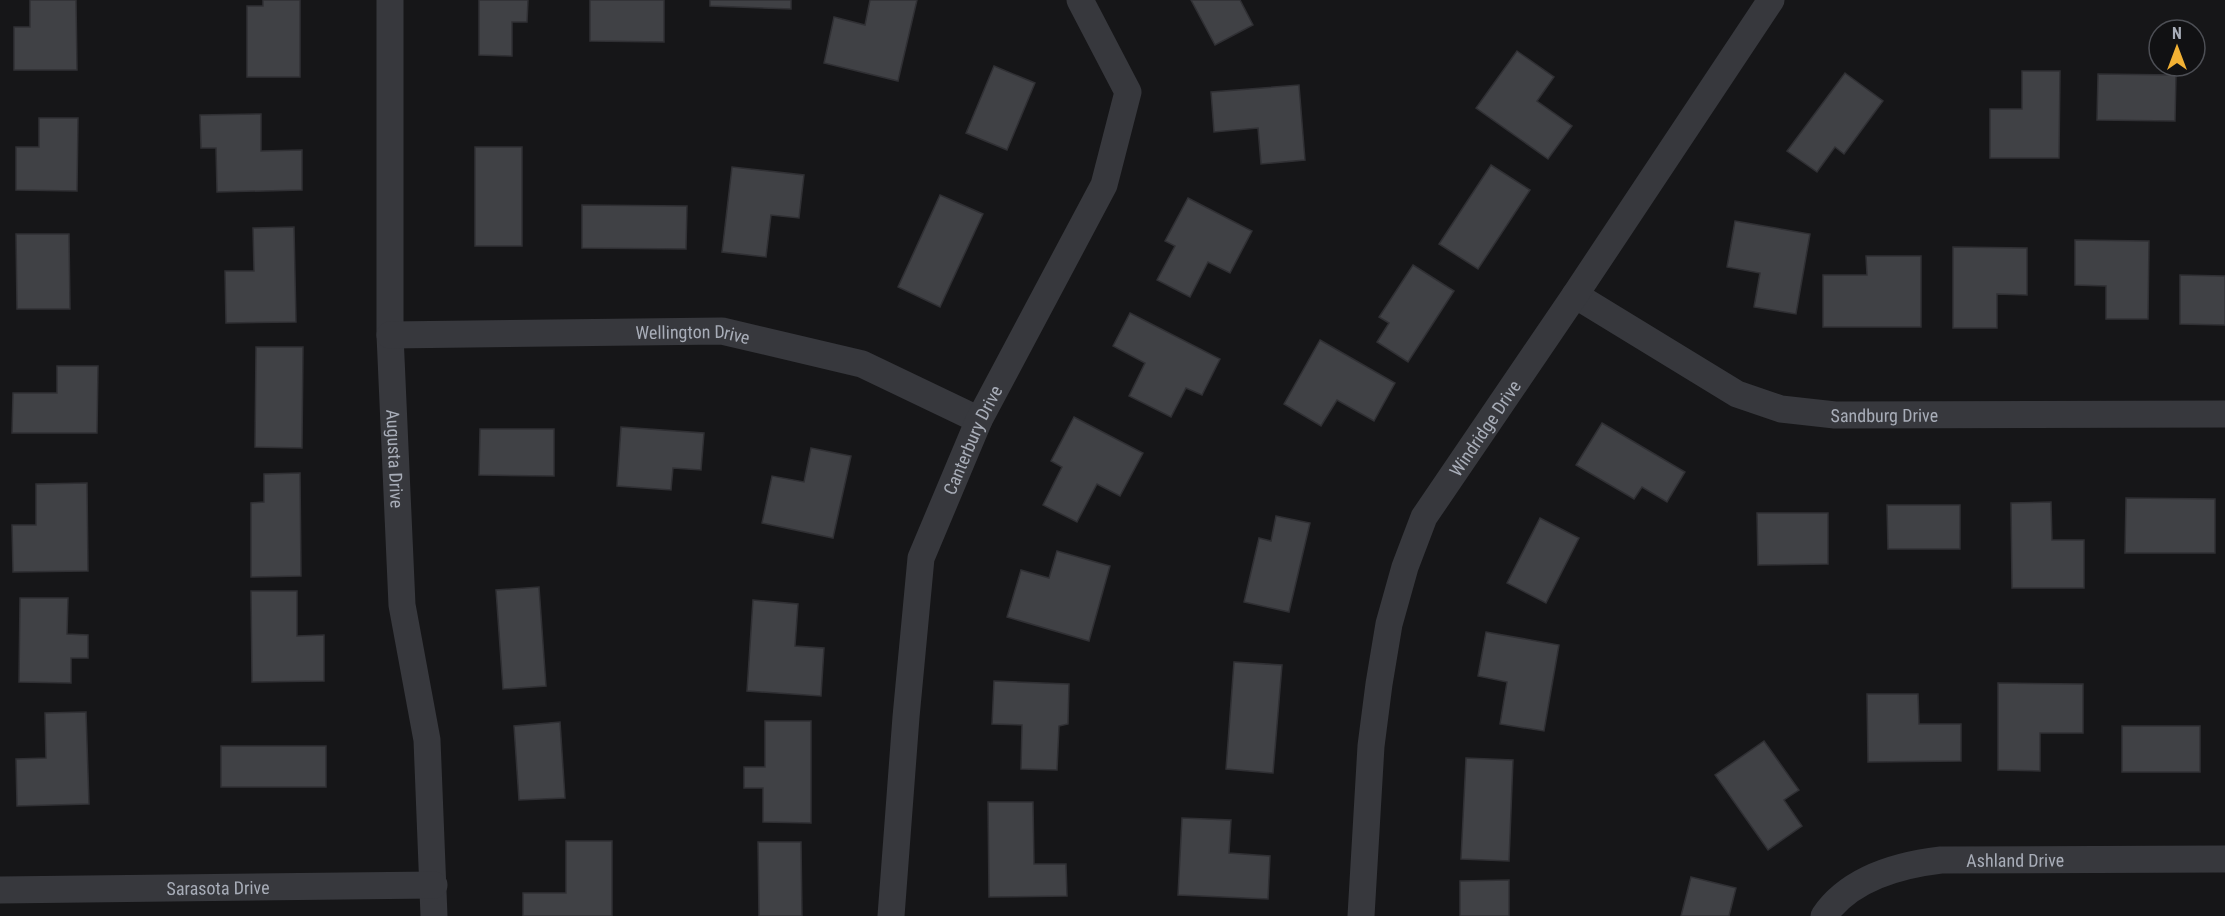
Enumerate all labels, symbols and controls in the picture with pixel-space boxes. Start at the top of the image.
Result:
north arrow [2147,18,2207,78]
text: N [2172,24,2182,43]
street label: Wellington Drive [635,320,752,348]
street label: Windridge Drive [1445,376,1525,480]
street label: Canterbury Drive [938,382,1006,498]
street label: Sandburg Drive [1831,404,1938,426]
street label: Augusta Drive [383,409,408,509]
street label: Ashland Drive [1966,849,2064,870]
street label: Sarasota Drive [166,876,270,899]

